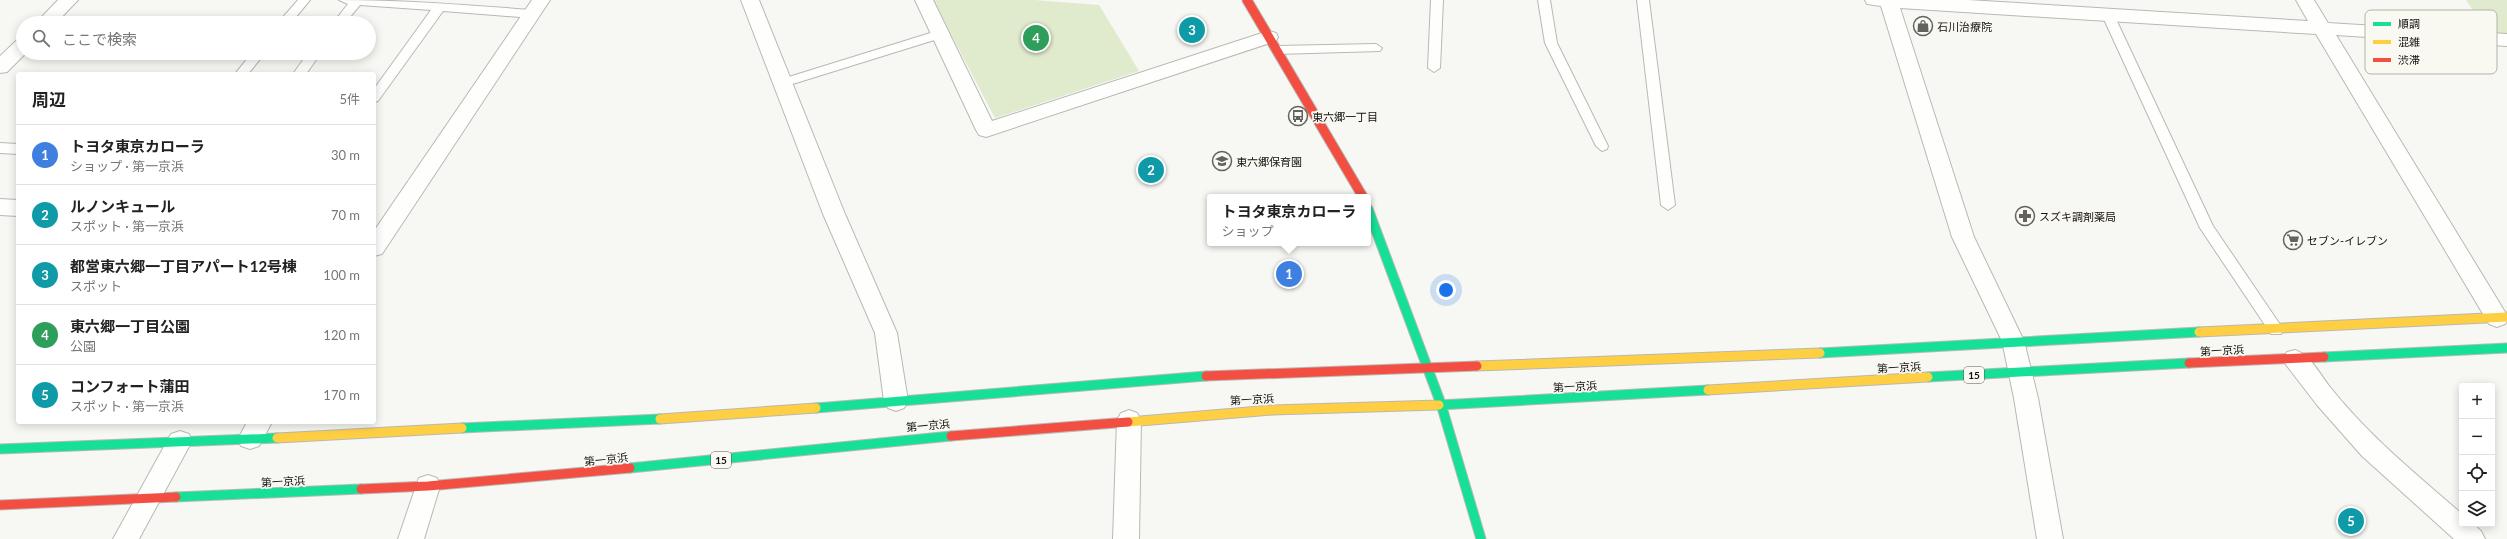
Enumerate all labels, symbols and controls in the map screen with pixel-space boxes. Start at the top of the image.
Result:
legend [2365,10,2497,74]
pin: 3 [1179,15,1205,45]
shop icon: 石川治療院 [1912,15,1934,37]
search box [16,16,376,60]
text: 順調 [2398,17,2420,30]
place label: 石川治療院 [1937,20,1992,33]
pin: 4 [1023,23,1049,53]
icon: search [30,27,52,49]
text: ここで検索 [62,30,137,48]
text: 混雑 [2398,35,2420,48]
text: 渋滞 [2398,53,2420,66]
text: 周辺 [32,89,66,110]
text: 5件 [339,91,360,107]
bus stop icon: 東六郷一丁目 [1287,105,1309,127]
place label: 東六郷一丁目 [1312,110,1378,123]
text: トヨタ東京カローラ [70,137,205,155]
text: 1 [41,147,49,163]
text: 30 m [331,147,360,163]
school or university icon: 東六郷保育園 [1211,150,1233,172]
pin: 2 [1138,155,1164,185]
place label: 東六郷保育園 [1236,155,1302,168]
text: ショップ · 第一京浜 [70,158,184,174]
popup [1207,194,1371,246]
text: ルノンキュール [70,197,175,215]
text: トヨタ東京カローラ [1221,202,1357,220]
pharmacy icon: スズキ調剤薬局 [2014,205,2036,227]
text: 2 [41,207,49,223]
text: 70 m [331,207,360,223]
place label: スズキ調剤薬局 [2039,210,2116,223]
text: スポット · 第一京浜 [70,218,184,234]
text: ショップ [1221,223,1274,239]
supermarket icon: セブン-イレブン [2282,229,2304,251]
place label: セブン-イレブン [2307,234,2388,247]
text: 都営東六郷一丁目アパート12号棟 [70,257,297,275]
pin: 1 [1276,259,1302,289]
text: 3 [41,267,49,283]
text: 100 m [323,267,360,283]
text: スポット [70,278,122,294]
your location [1436,280,1456,300]
text: 東六郷一丁目公園 [70,317,190,335]
text: 4 [41,327,49,343]
text: 120 m [323,327,360,343]
text: 公園 [70,338,96,354]
street label: 第一京浜 [2200,342,2244,358]
street label: 第一京浜 [1877,359,1921,375]
road number: 15 [1964,367,1984,383]
text: コンフォート蒲田 [70,377,190,395]
street label: 第一京浜 [1553,378,1597,394]
map controls [2459,383,2495,527]
button: + [2459,383,2495,419]
text: 5 [41,387,49,403]
text: 170 m [323,387,360,403]
street label: 第一京浜 [1230,391,1274,407]
text: スポット · 第一京浜 [70,398,184,414]
street label: 第一京浜 [906,417,950,433]
button: − [2459,419,2495,455]
street label: 第一京浜 [583,450,629,468]
road number: 15 [711,452,731,468]
button: locate [2459,455,2495,491]
street label: 第一京浜 [261,473,305,489]
button: layers [2459,491,2495,527]
pin: 5 [2338,506,2364,536]

